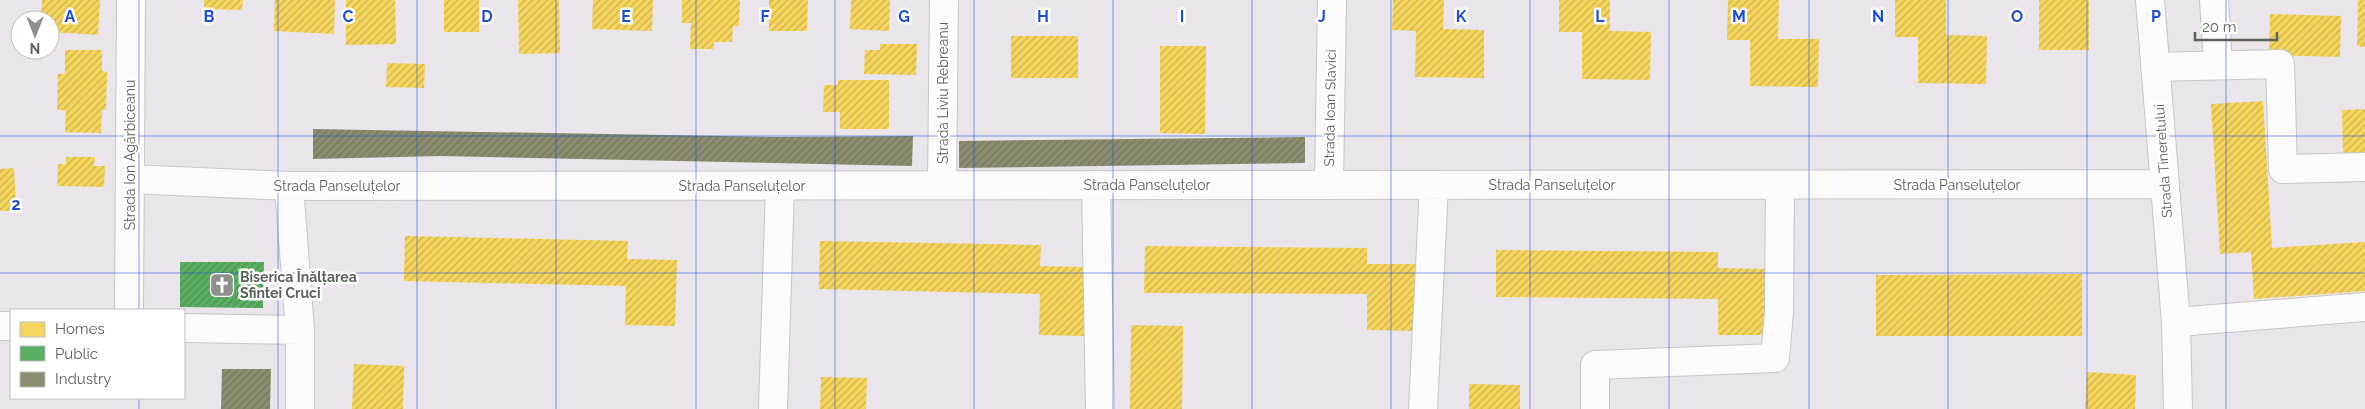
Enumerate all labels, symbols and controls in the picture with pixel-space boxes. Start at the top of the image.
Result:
text: A [65,7,76,26]
text: B [204,7,215,26]
text: C [343,7,354,26]
text: D [481,7,493,26]
text: E [621,7,631,26]
text: F [760,7,770,26]
text: G [898,7,910,26]
text: H [1037,7,1049,26]
text: I [1180,7,1184,26]
text: J [1318,7,1326,26]
text: K [1456,7,1467,26]
text: L [1595,7,1605,26]
text: M [1732,7,1746,26]
text: N [1872,7,1884,26]
text: O [2011,7,2023,26]
text: P [2151,7,2161,26]
north arrow [10,10,60,60]
scale bar [2195,10,2278,42]
text: 20 m [2202,18,2237,36]
street label: Strada Liviu Rebreanu [935,22,951,164]
text: N [30,40,40,56]
street label: Strada Ioan Slavici [1321,49,1339,167]
street label: Strada Ion Agârbiceanu [122,80,138,230]
street label: Strada Tineretului [2151,104,2175,218]
street label: Strada Panseluțelor [1084,177,1211,193]
street label: Strada Panseluțelor [1489,177,1616,193]
street label: Strada Panseluțelor [1894,177,2021,193]
street label: Strada Panseluțelor [274,178,401,194]
street label: Strada Panseluțelor [679,178,806,194]
text: 2 [11,195,21,214]
place label: Biserica Înălțarea Sfintei Cruci [240,268,357,301]
church icon: Biserica Înălțarea Sfintei Cruci [209,272,235,298]
legend [10,309,185,399]
text: Homes [55,320,105,338]
text: Public [55,345,98,363]
text: Industry [55,370,111,388]

